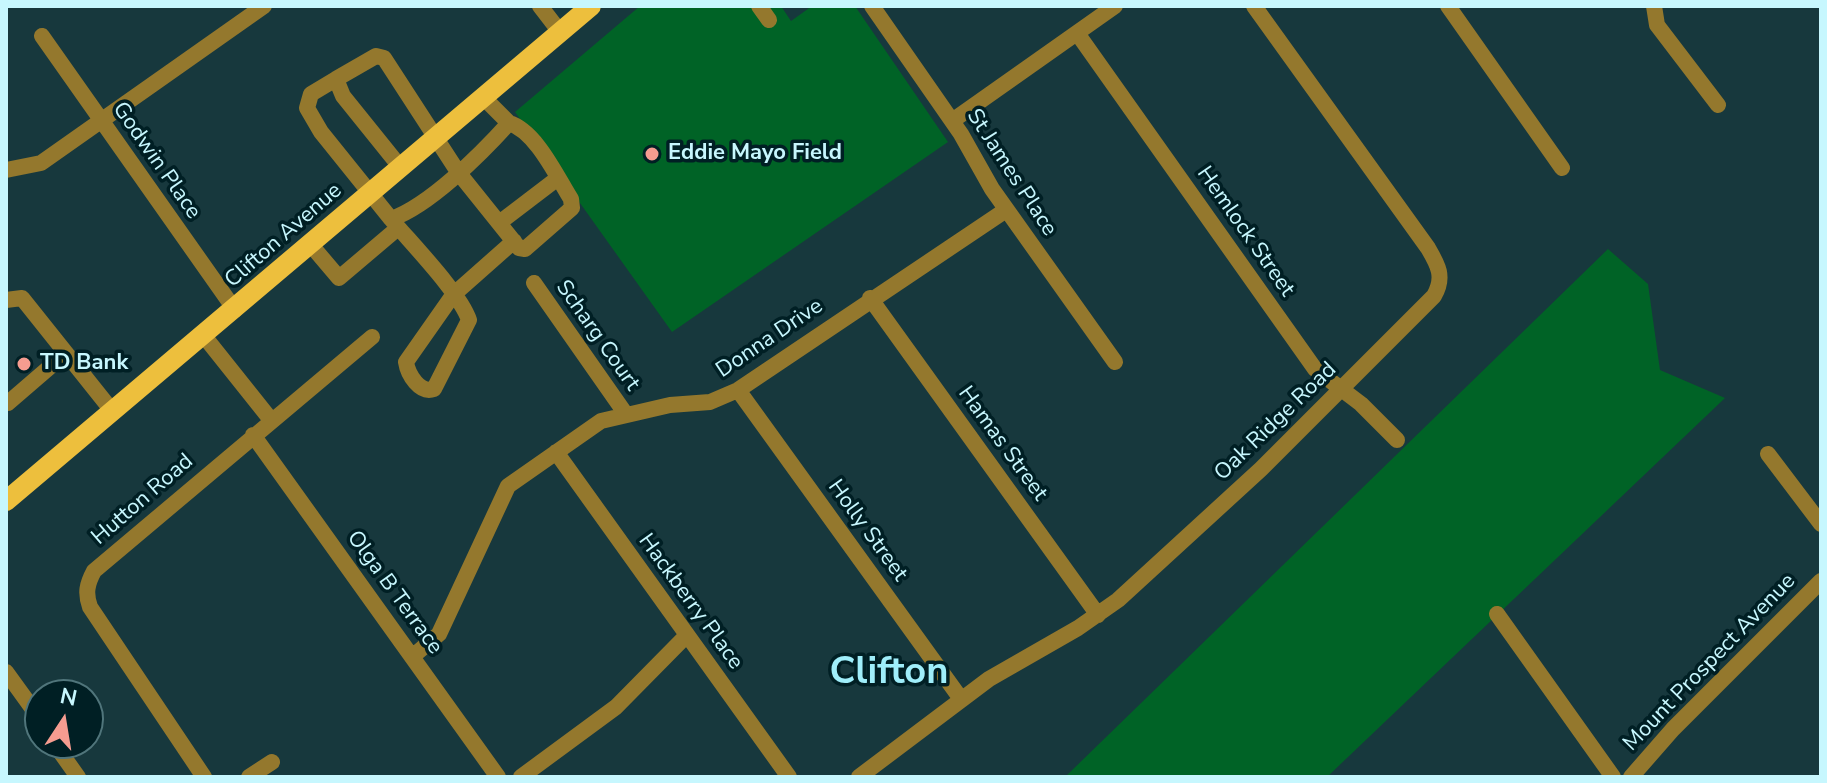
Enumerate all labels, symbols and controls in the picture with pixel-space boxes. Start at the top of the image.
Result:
street label: Godwin Place [106,97,206,225]
street label: St James Place [960,105,1062,241]
place label: Eddie Mayo Field [668,141,842,167]
marker: Eddie Mayo Field [643,145,661,163]
street label: Hemlock Street [1190,162,1300,302]
street label: Clifton Avenue [220,178,348,294]
street label: Scharg Court [549,276,645,396]
street label: Donna Drive [712,294,828,384]
place label: TD Bank [40,351,128,377]
marker: TD Bank [15,355,33,373]
street label: Oak Ridge Road [1210,357,1342,487]
street label: Hamas Street [952,382,1052,506]
street label: Hutton Road [87,449,199,551]
street label: Holly Street [821,475,913,587]
street label: Olga B Terrace [340,526,448,660]
street label: Hackberry Place [632,529,748,675]
street label: Mount Prospect Avenue [1618,569,1802,757]
district label: Clifton [830,651,948,697]
north arrow [24,679,104,759]
text: N [57,681,80,714]

